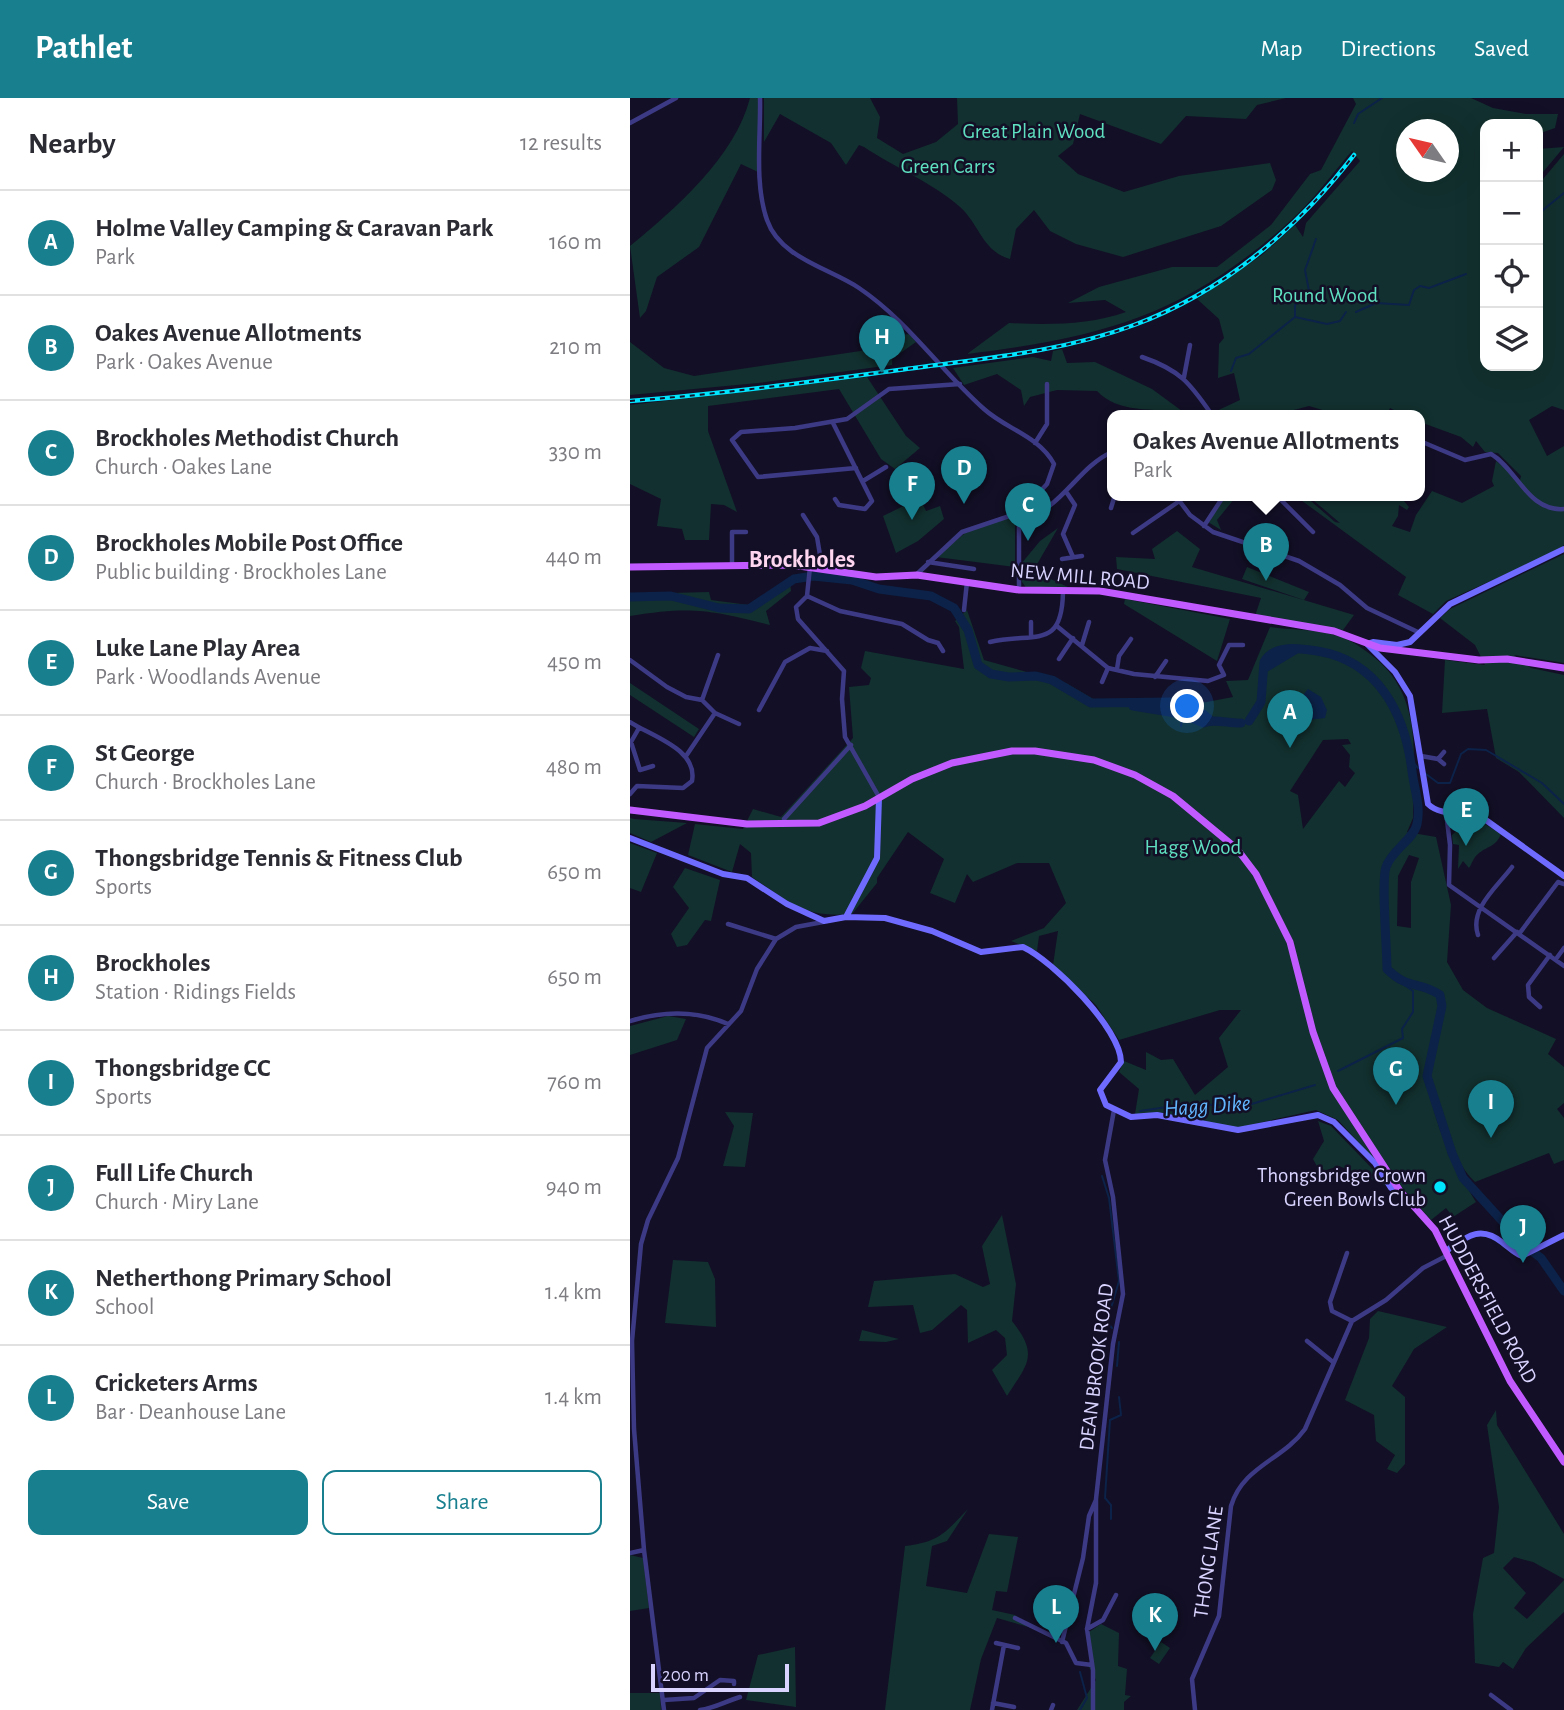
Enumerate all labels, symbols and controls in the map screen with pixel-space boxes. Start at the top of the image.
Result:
text: Pathlet [35,32,133,65]
text: Map [1260,37,1302,61]
text: Directions [1340,37,1436,61]
text: Saved [1474,37,1529,61]
north arrow [1396,119,1459,182]
map controls [1480,119,1543,371]
button: + [1480,119,1543,182]
park label: Great Plain Wood [962,121,1106,142]
text: Nearby [28,129,116,159]
text: 12 results [520,132,602,155]
park label: Green Carrs [901,156,995,177]
button: − [1480,182,1543,245]
text: Holme Valley Camping & Caravan Park [95,215,493,241]
text: A [44,231,58,254]
text: 160 m [549,231,602,254]
button: locate [1480,245,1543,308]
text: Park [95,246,135,269]
park label: Round Wood [1272,285,1378,306]
button: layers [1480,308,1543,371]
pin: H [859,315,905,373]
text: Oakes Avenue Allotments [95,320,362,346]
text: B [44,336,58,359]
text: 210 m [549,336,602,359]
text: Park · Oakes Avenue [95,351,273,374]
popup [1107,410,1425,501]
text: Brockholes Methodist Church [95,425,399,451]
text: Oakes Avenue Allotments [1133,428,1399,454]
text: C [45,441,57,464]
text: 330 m [549,441,602,464]
pin: D [941,446,987,504]
text: Church · Oakes Lane [95,456,272,479]
text: Park [1133,459,1172,482]
pin: F [889,462,935,520]
pin: C [1005,483,1051,541]
pin: B [1243,523,1289,581]
text: Brockholes Mobile Post Office [95,530,403,556]
text: D [43,546,59,569]
text: 440 m [546,546,602,569]
district label: Brockholes [749,548,855,572]
street label: NEW MILL ROAD [1009,560,1151,593]
text: Public building · Brockholes Lane [95,561,387,584]
text: Luke Lane Play Area [95,635,300,661]
text: E [45,651,57,674]
text: 450 m [547,651,602,674]
text: Park · Woodlands Avenue [95,666,321,689]
your location [1170,689,1204,723]
pin: A [1267,690,1313,748]
text: St George [95,740,195,766]
text: F [46,756,56,779]
text: 480 m [546,756,602,779]
text: Church · Brockholes Lane [95,771,316,794]
pin: E [1443,788,1489,846]
park label: Hagg Wood [1145,837,1242,858]
text: Thongsbridge Tennis & Fitness Club [95,845,463,871]
text: G [44,861,58,884]
text: 650 m [547,861,602,884]
text: Sports [95,876,152,899]
text: Brockholes [95,950,210,976]
text: H [43,966,59,989]
text: 650 m [547,966,602,989]
text: Station · Ridings Fields [95,981,296,1004]
pin: G [1373,1047,1419,1105]
text: Thongsbridge CC [95,1055,270,1081]
text: I [48,1071,54,1094]
text: 760 m [547,1071,602,1094]
pin: I [1468,1080,1514,1138]
text: Sports [95,1086,152,1109]
water label: Hagg Dike [1163,1092,1251,1121]
text: Full Life Church [95,1160,253,1186]
place label: Thongsbridge Crown Green Bowls Club [1257,1165,1426,1210]
text: J [47,1176,55,1199]
text: 940 m [546,1176,602,1199]
marker: Thongsbridge Crown Green Bowls Club [1432,1179,1448,1195]
text: Church · Miry Lane [95,1191,259,1214]
pin: J [1500,1205,1546,1263]
street label: HUDDERSFIELD ROAD [1434,1212,1541,1387]
text: Netherthong Primary School [95,1265,392,1291]
text: K [44,1281,58,1304]
text: 1.4 km [545,1281,602,1304]
street label: DEAN BROOK ROAD [1076,1282,1117,1452]
text: School [95,1296,154,1319]
text: Cricketers Arms [95,1370,258,1396]
text: L [46,1386,56,1409]
text: 1.4 km [545,1386,602,1409]
text: Bar · Deanhouse Lane [95,1401,286,1424]
button: Save [28,1470,308,1535]
button: Share [322,1470,602,1535]
street label: THONG LANE [1190,1505,1227,1619]
pin: L [1033,1585,1079,1643]
pin: K [1132,1593,1178,1651]
scale bar [651,1661,789,1693]
text: 200 m [662,1666,709,1685]

